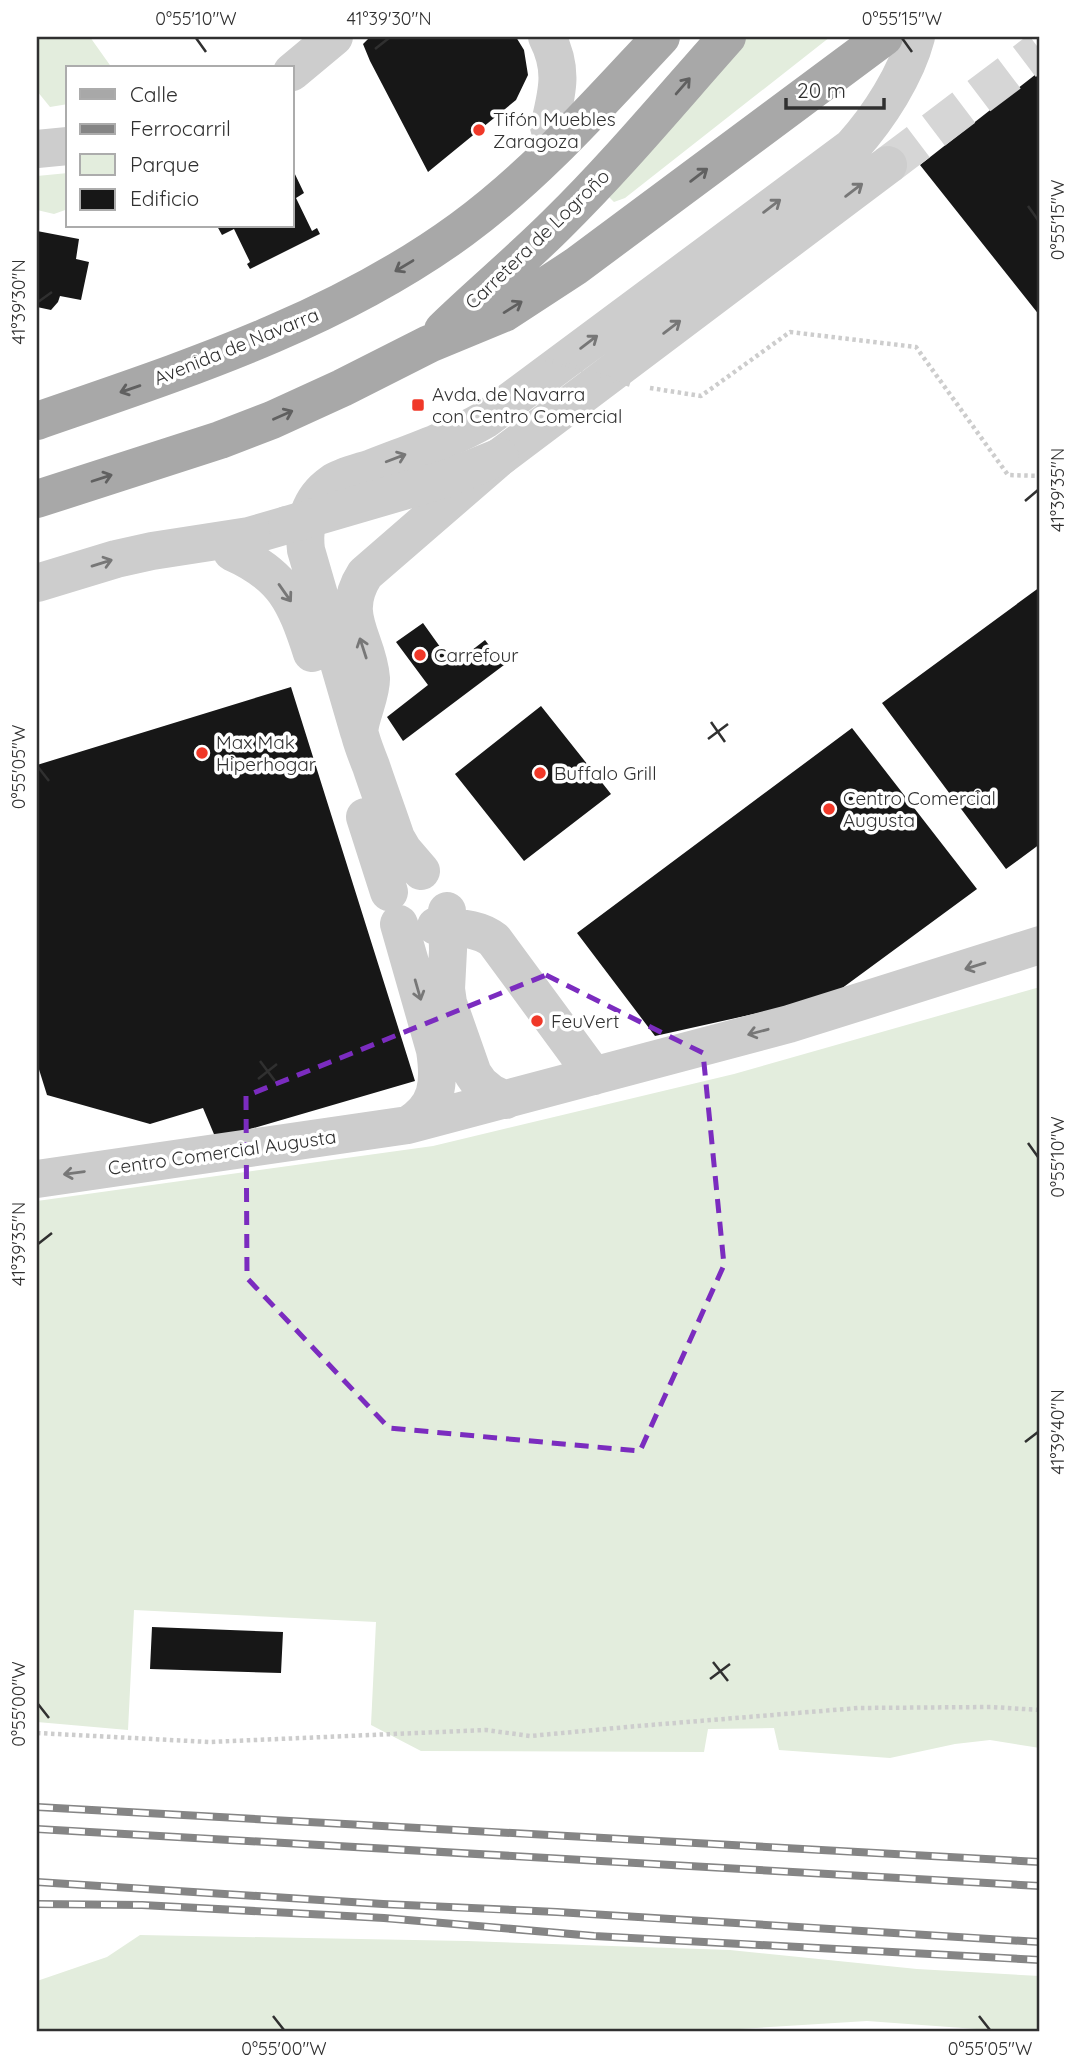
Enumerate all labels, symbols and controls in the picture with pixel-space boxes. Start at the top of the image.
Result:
text: 0°55'10"W [155,7,237,30]
text: 41°39'30"N [346,7,432,30]
text: 0°55'15"W [862,7,942,30]
legend [66,66,294,228]
scale bar [786,66,884,110]
text: 20 m [797,77,846,103]
one-way arrow [675,78,691,96]
text: Calle [130,81,178,107]
place label: Tifón Muebles Zaragoza [493,107,616,153]
text: Ferrocarril [130,115,231,141]
marker: Tifón Muebles Zaragoza [471,122,487,138]
text: Parque [130,151,199,177]
street label: Carretera de Logroño [460,164,614,314]
one-way arrow [689,168,708,182]
text: 0°55'15"W [1046,180,1069,260]
one-way arrow [844,183,863,198]
text: Edificio [130,185,199,211]
one-way arrow [762,199,781,213]
text: 41°39'30"N [7,259,30,345]
one-way arrow [395,259,415,273]
one-way arrow [503,299,523,313]
street label: Avenida de Navarra [150,302,322,390]
one-way arrow [662,320,681,335]
one-way arrow [579,334,598,349]
place label: Avda. de Navarra con Centro Comercial [432,382,622,428]
one-way arrow [120,384,142,396]
marker: Avda. de Navarra con Centro Comercial [410,397,426,413]
one-way arrow [272,408,293,421]
text: 41°39'35"N [1046,448,1069,532]
one-way arrow [384,451,406,464]
one-way arrow [91,471,113,484]
one-way arrow [91,556,113,569]
one-way arrow [278,583,293,602]
one-way arrow [356,638,368,660]
place label: Carrefour [434,643,519,667]
marker: Carrefour [412,647,428,663]
text: 0°55'05"W [7,725,30,809]
place label: Max Mak Hiperhogar [216,730,317,776]
marker: Max Mak Hiperhogar [194,745,210,761]
place label: Buffalo Grill [554,761,657,785]
marker: Buffalo Grill [532,765,548,781]
place label: Centro Comercial Augusta [843,786,996,832]
marker: Centro Comercial Augusta [821,801,837,817]
one-way arrow [964,960,986,973]
one-way arrow [412,978,425,1001]
place label: FeuVert [551,1009,620,1033]
marker: FeuVert [529,1013,545,1029]
one-way arrow [747,1027,769,1040]
text: 0°55'10"W [1046,1116,1069,1198]
street label: Centro Comercial Augusta [106,1124,338,1180]
one-way arrow [63,1167,86,1180]
text: 41°39'35"N [7,1202,30,1286]
text: 41°39'40"N [1046,1389,1069,1475]
text: 0°55'00"W [7,1661,30,1747]
text: 0°55'00"W [241,2037,327,2060]
text: 0°55'05"W [948,2037,1032,2060]

